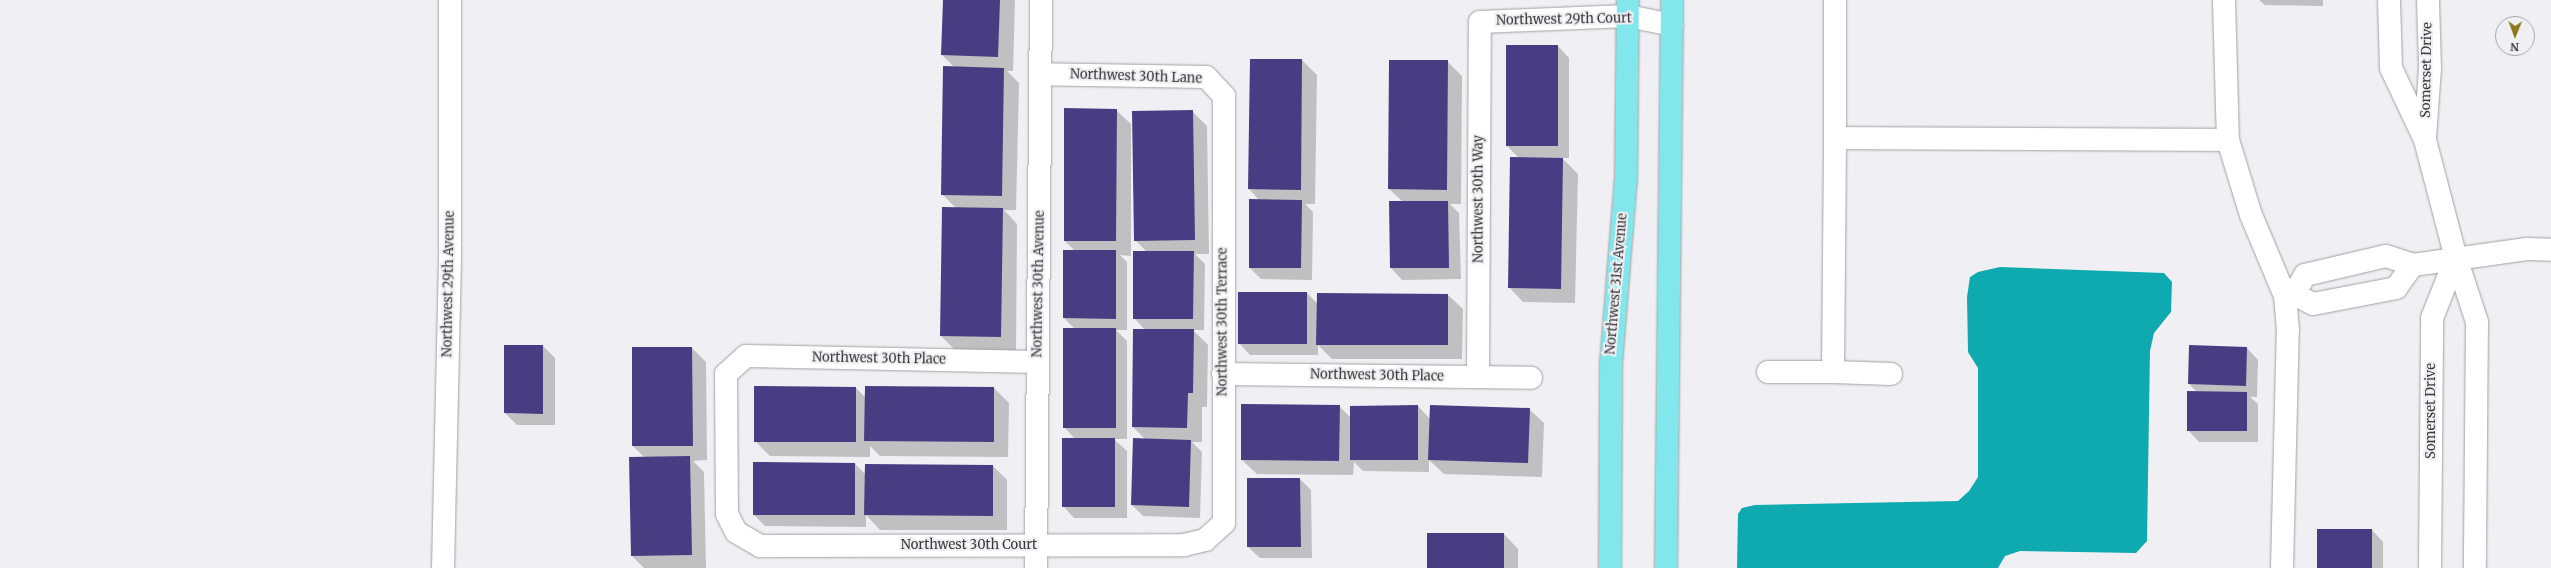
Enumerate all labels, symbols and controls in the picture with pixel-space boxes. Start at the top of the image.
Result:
street label: Northwest 29th Court [1496,11,1632,29]
north arrow [2495,16,2535,56]
street label: Somerset Drive [2418,22,2436,118]
text: N [2510,40,2519,54]
street label: Northwest 30th Lane [1070,67,1202,87]
street label: Northwest 30th Way [1471,135,1487,263]
street label: Northwest 30th Avenue [1030,210,1048,358]
street label: Northwest 29th Avenue [440,211,458,357]
street label: Northwest 31st Avenue [1603,213,1631,355]
street label: Northwest 30th Terrace [1215,248,1231,396]
street label: Northwest 30th Place [812,350,946,368]
street label: Somerset Drive [2423,363,2439,459]
street label: Northwest 30th Place [1310,367,1444,385]
street label: Northwest 30th Court [901,537,1037,553]

